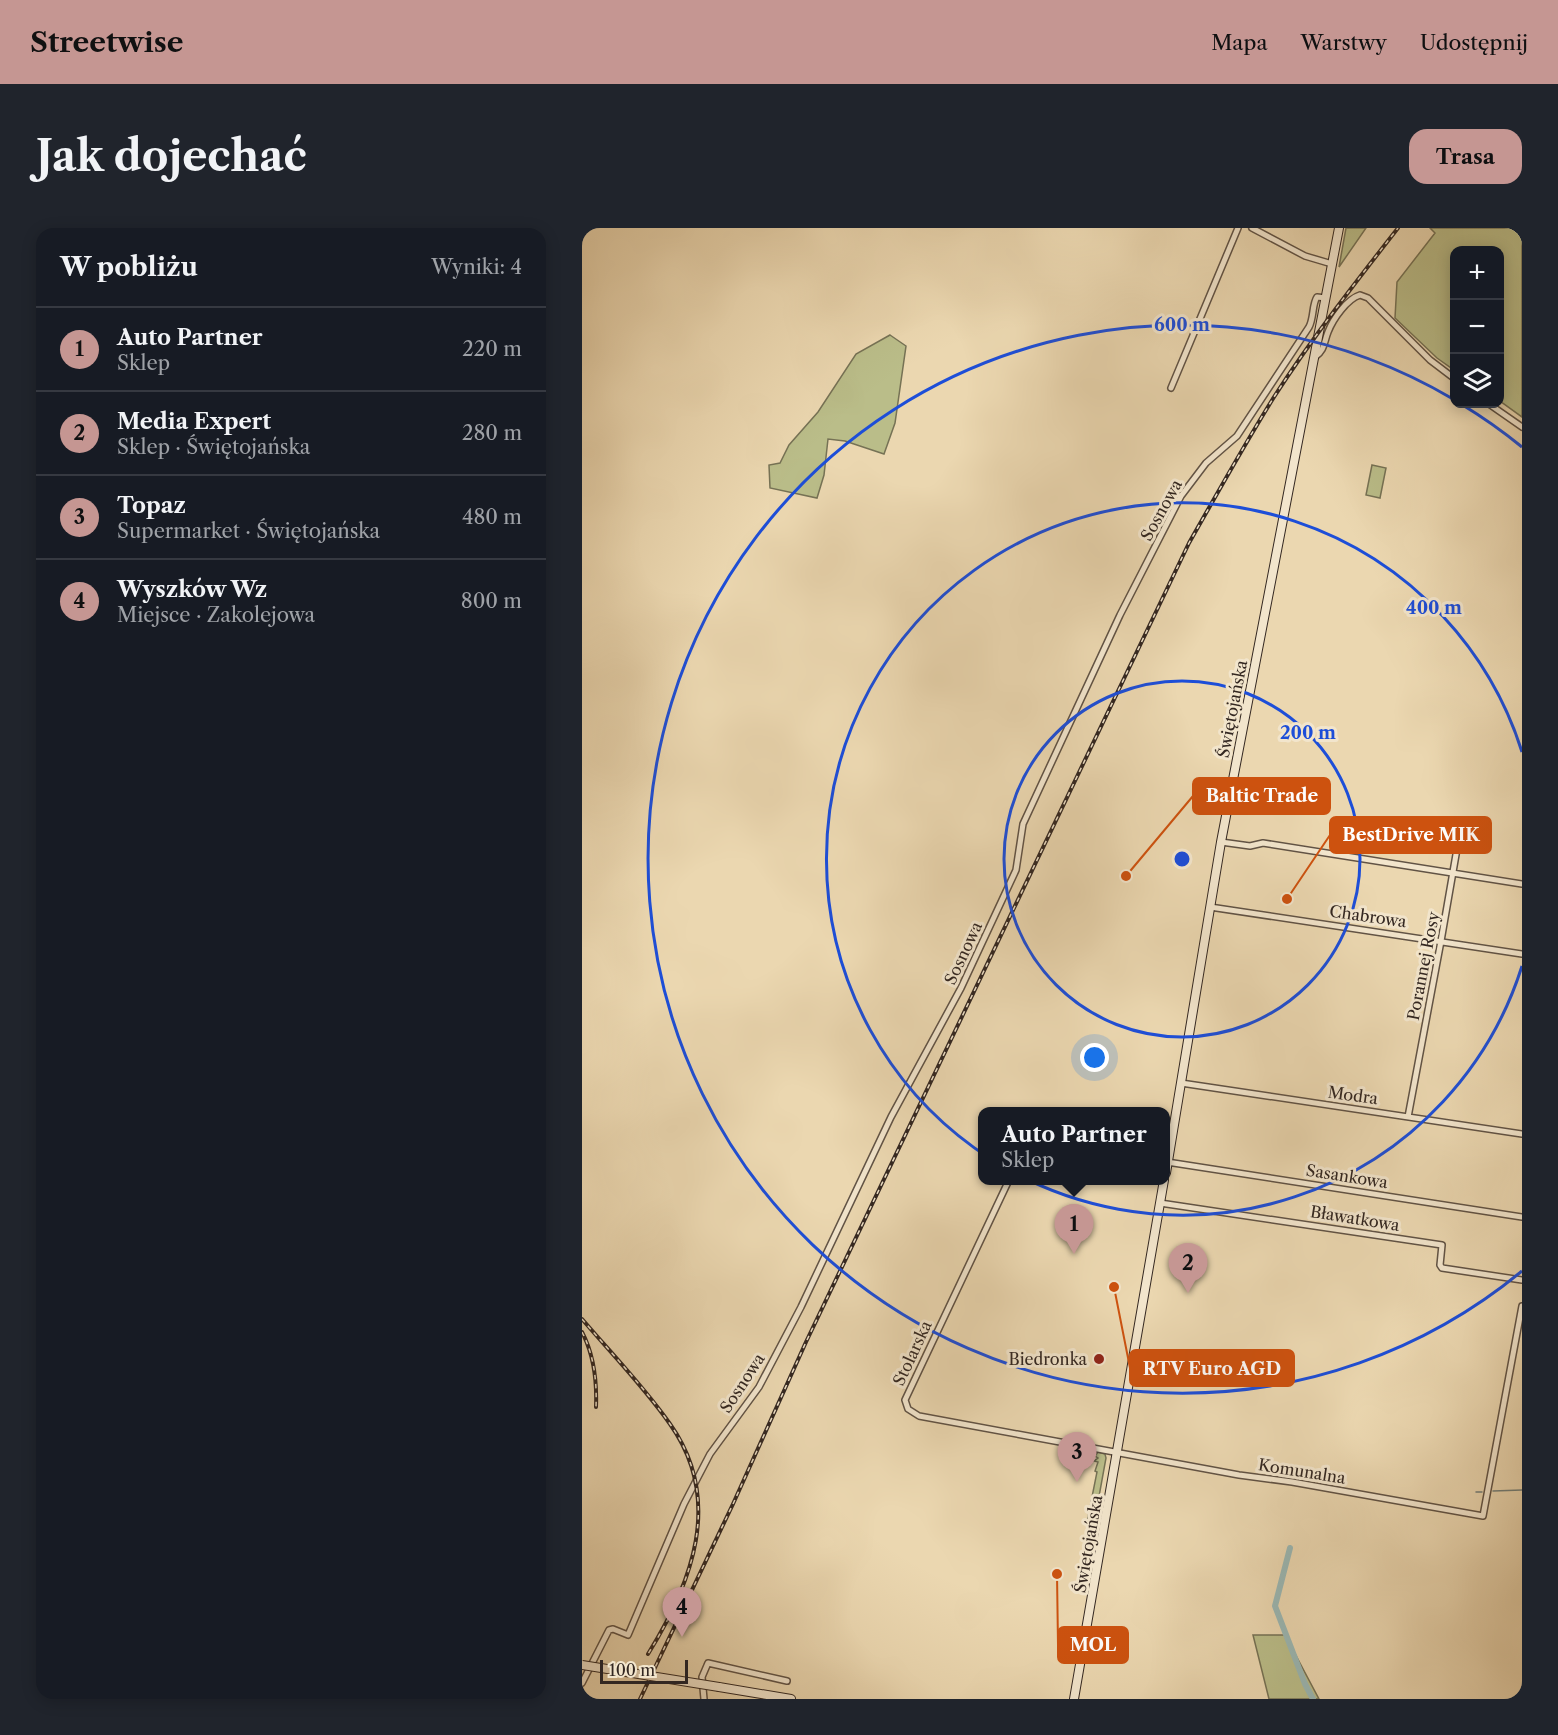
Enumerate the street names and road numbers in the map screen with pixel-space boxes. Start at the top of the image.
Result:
street label: Sosnowa [1136,475,1186,544]
street label: Świętojańska [1213,658,1251,760]
street label: Chabrowa [1328,901,1408,931]
street label: Porannej Rosy [1403,909,1444,1022]
street label: Sosnowa [940,918,986,988]
street label: Modra [1327,1082,1380,1108]
street label: Sasankowa [1305,1160,1390,1192]
street label: Bławatkowa [1309,1201,1402,1235]
street label: Stolarska [888,1317,936,1389]
street label: Sosnowa [715,1349,769,1417]
street label: Komunalna [1257,1454,1348,1488]
street label: Świętojańska [1070,1493,1107,1595]

